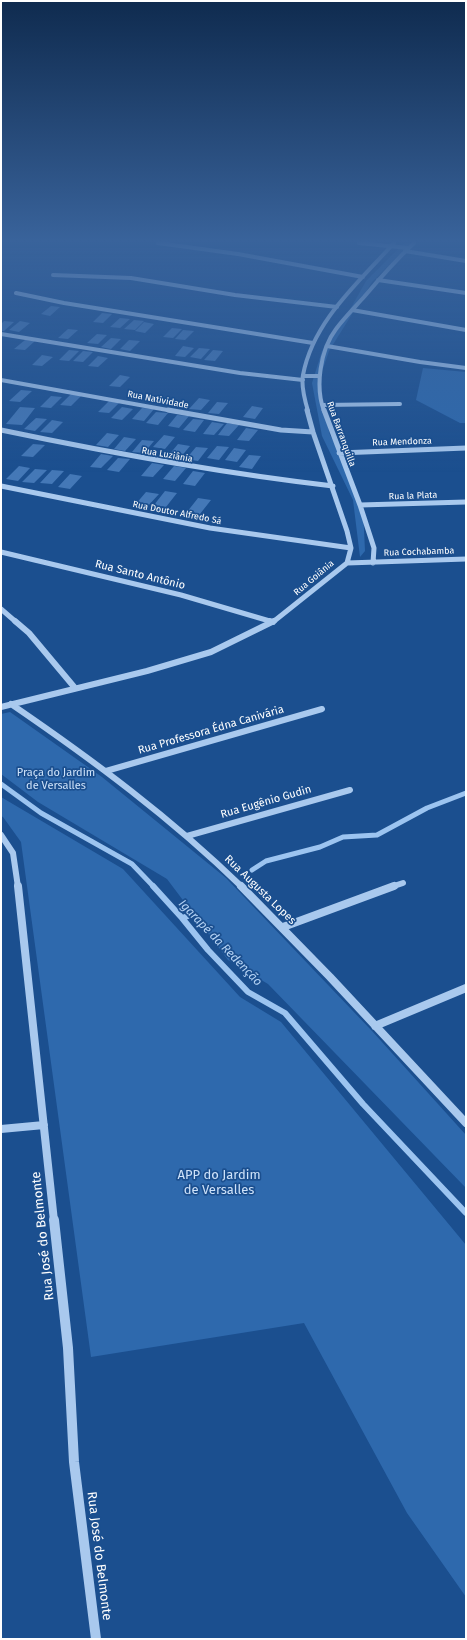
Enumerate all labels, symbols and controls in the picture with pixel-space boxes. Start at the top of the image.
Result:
street label: Rua Natividade [126,389,190,411]
street label: Rua Barranquilla [324,400,358,468]
street label: Rua Mendonza [372,436,432,448]
street label: Rua Luziânia [141,445,193,465]
street label: Rua la Plata [389,490,437,502]
street label: Rua Doutor Alfredo Sá [132,499,222,527]
street label: Rua Cochabamba [384,545,454,559]
street label: Rua Santo Antônio [94,557,186,593]
street label: Rua Goiânia [292,558,336,598]
street label: Rua Professora Édna Canivária [137,703,285,757]
park label: Praça do Jardim de Versalles [17,766,95,792]
street label: Rua Eugênio Gudin [219,783,313,821]
street label: Rua Augusta Lopes [222,853,298,927]
water label: Igarapé da Redenção [175,897,265,989]
park label: APP do Jardim de Versalles [177,1167,261,1198]
street label: Rua José do Belmonte [28,1171,58,1301]
street label: Rua José do Belmonte [83,1491,115,1621]

